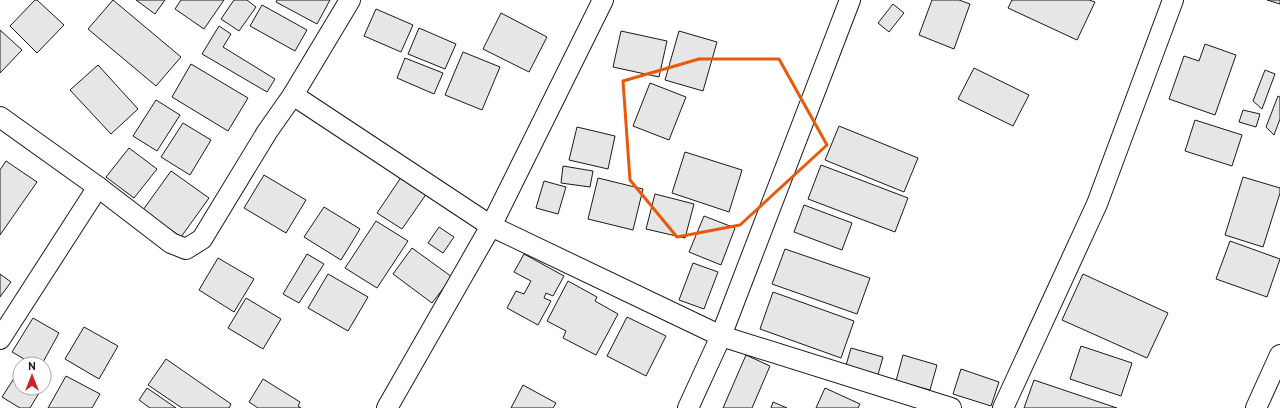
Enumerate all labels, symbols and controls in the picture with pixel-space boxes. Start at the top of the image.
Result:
north arrow [12,356,52,396]
text: N [28,360,36,374]

